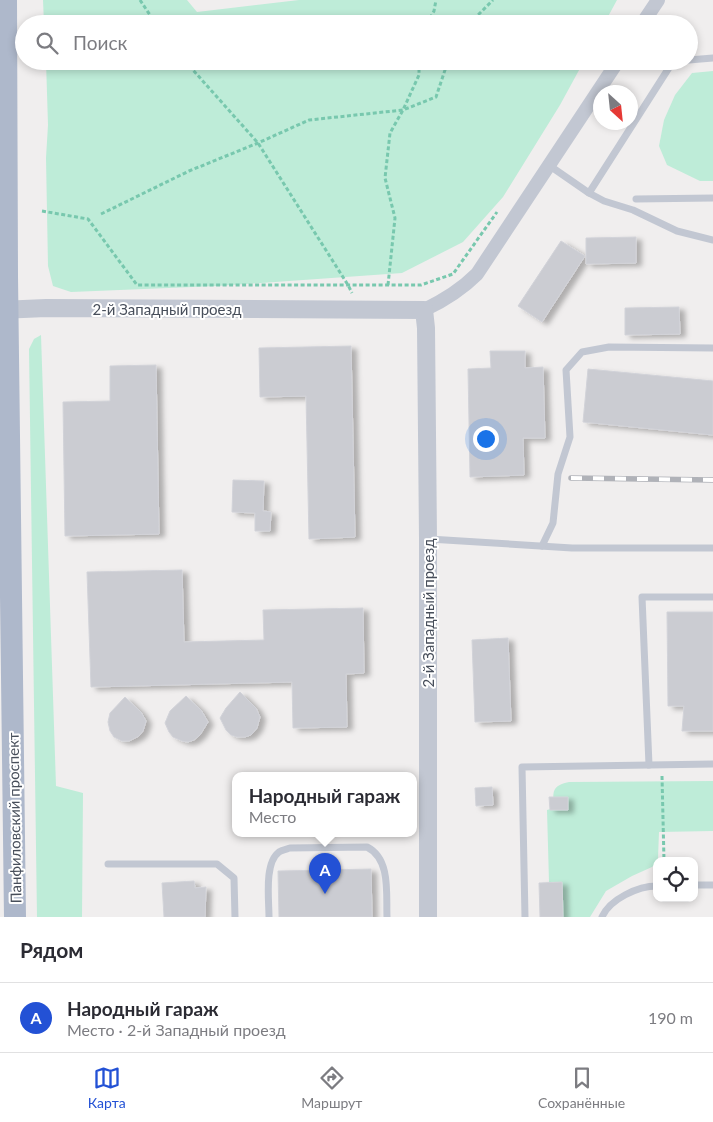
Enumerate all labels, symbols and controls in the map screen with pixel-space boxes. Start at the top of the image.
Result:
search box [15,15,698,70]
icon: search [33,29,61,57]
text: Поиск [73,31,127,54]
north arrow [593,85,638,130]
street label: 2-й Западный проезд [93,300,241,318]
your location [473,426,499,452]
street label: 2-й Западный проезд [419,539,437,687]
street label: Панфиловский проспект [4,732,24,904]
popup [232,772,417,837]
text: Народный гараж [249,784,400,807]
text: Место [249,807,296,826]
pin: A [309,853,341,894]
map controls [653,857,698,902]
button: locate [653,857,698,902]
text: Рядом [20,937,83,962]
text: Народный гараж [67,997,219,1020]
text: A [30,1008,42,1027]
text: 190 m [648,1008,693,1027]
text: Место · 2-й Западный проезд [67,1020,286,1039]
tab: Карта [88,1064,126,1111]
tab: Маршрут [301,1064,362,1111]
tab: Сохранённые [538,1064,625,1111]

